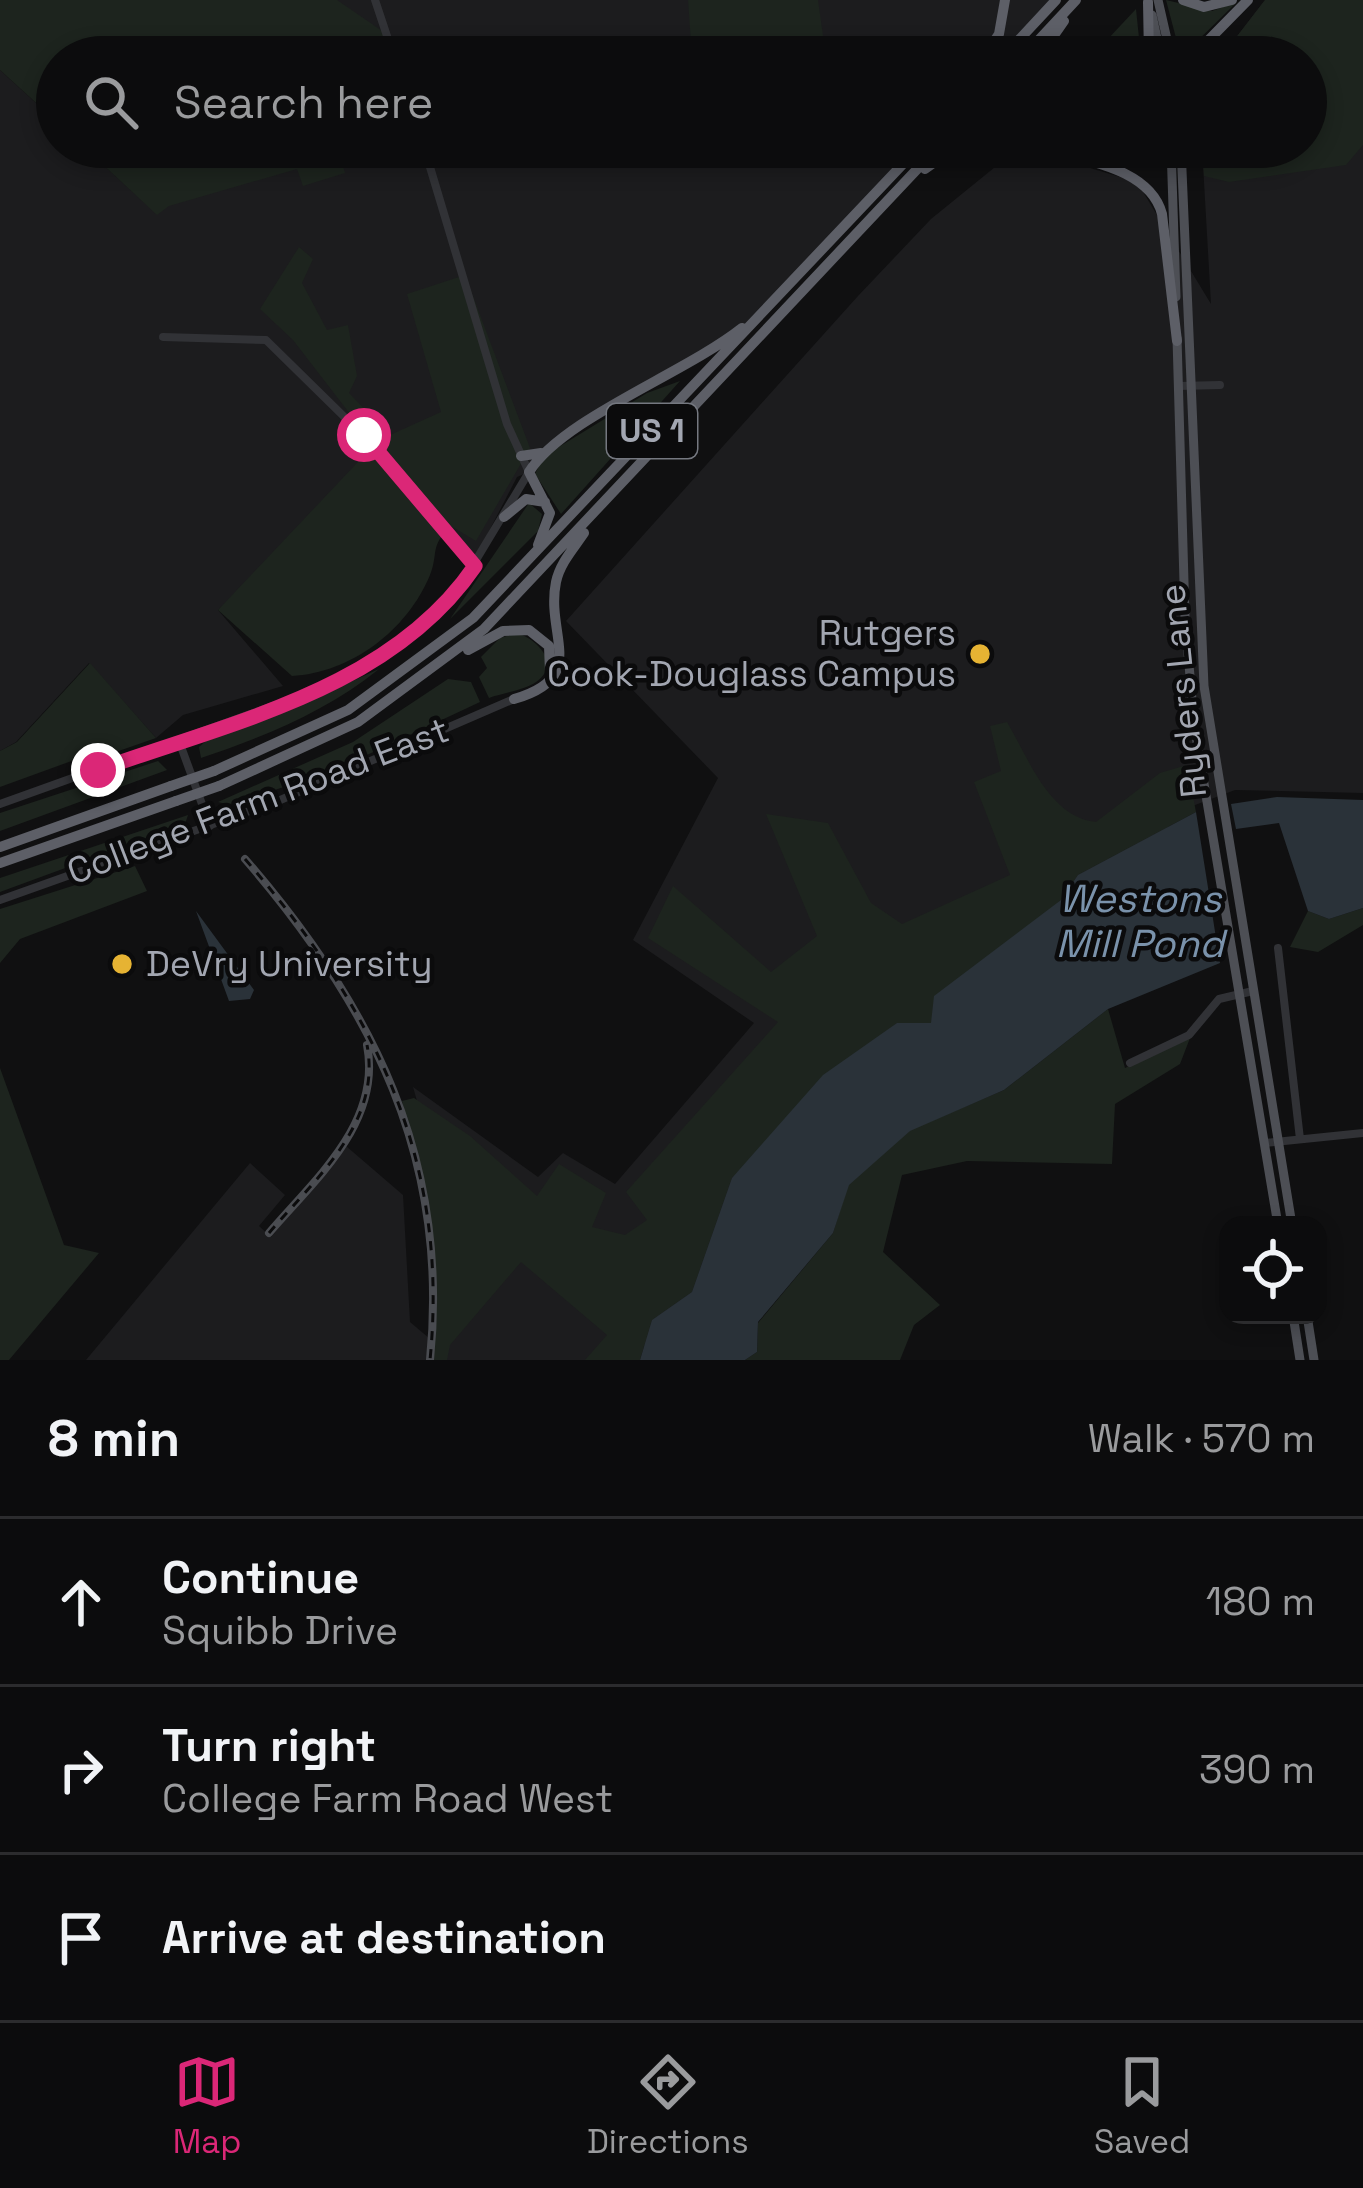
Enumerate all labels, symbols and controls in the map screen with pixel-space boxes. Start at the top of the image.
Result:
search box [36,36,1327,168]
icon: search [78,69,144,135]
text: Search here [174,74,433,131]
road number: US 1 [607,404,697,458]
route start [337,408,391,462]
street label: Ryders Lane [1149,582,1217,800]
place label: Rutgers Cook-Douglass Campus [547,610,956,697]
marker: Rutgers Cook-Douglass Campus [967,641,993,667]
street label: College Farm Road East [61,707,455,895]
route end [71,743,125,797]
water label: Westons Mill Pond [1056,874,1228,968]
place label: DeVry University [146,941,432,987]
marker: DeVry University [109,951,135,977]
map controls [1219,1216,1327,1324]
button: locate [1219,1216,1327,1324]
text: 8 min [48,1406,180,1471]
text: Walk · 570 m [1088,1414,1315,1463]
text: Continue [162,1549,359,1606]
icon: ahead [48,1569,114,1635]
text: 180 m [1206,1577,1315,1626]
text: Squibb Drive [162,1606,398,1655]
text: Turn right [162,1717,376,1774]
icon: right [48,1737,114,1803]
text: 390 m [1199,1745,1315,1794]
text: College Farm Road West [162,1774,613,1823]
icon: arrive [48,1905,114,1971]
text: Arrive at destination [162,1909,606,1966]
tab: Map [173,2049,241,2163]
tab: Directions [587,2049,749,2163]
tab: Saved [1094,2049,1190,2163]

